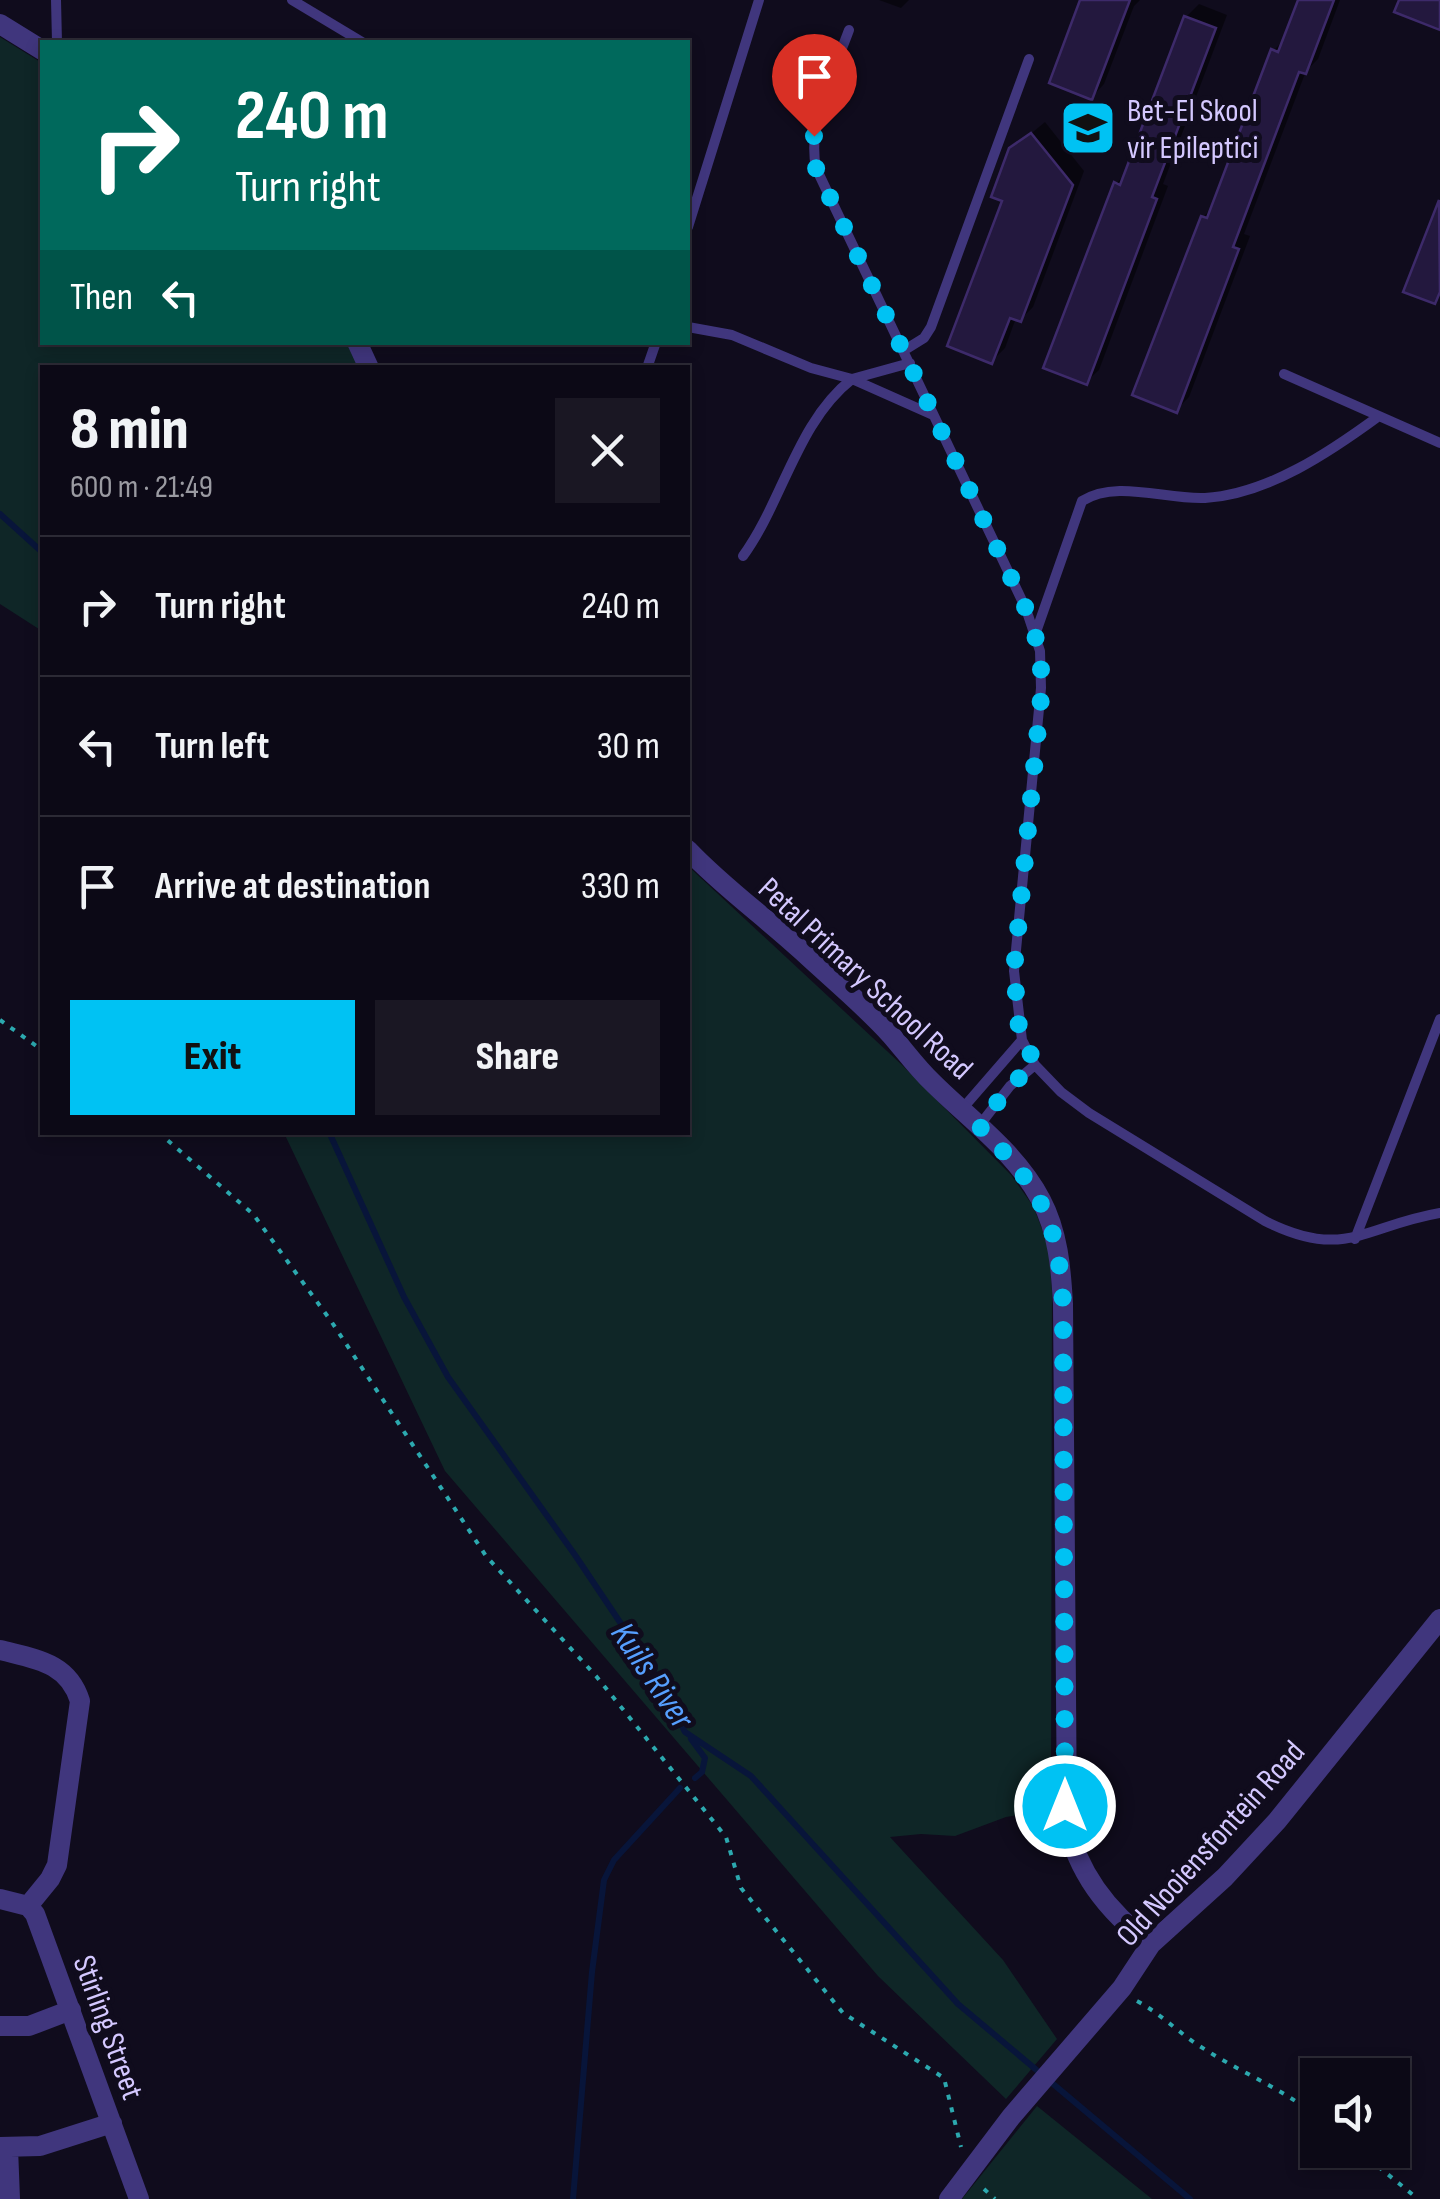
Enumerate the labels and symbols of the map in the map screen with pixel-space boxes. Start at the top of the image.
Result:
pin [772,34,857,137]
place label: Bet-El Skool vir Epileptici [1127,92,1259,168]
school or university icon: Bet-El Skool vir Epileptici [1058,98,1118,158]
street label: Petal Primary School Road [750,870,980,1088]
water label: Kuils River [601,1615,703,1738]
street label: Old Nooiensfontein Road [1109,1733,1314,1955]
position arrow [1013,1754,1117,1858]
street label: Stirling Street [64,1950,152,2105]

